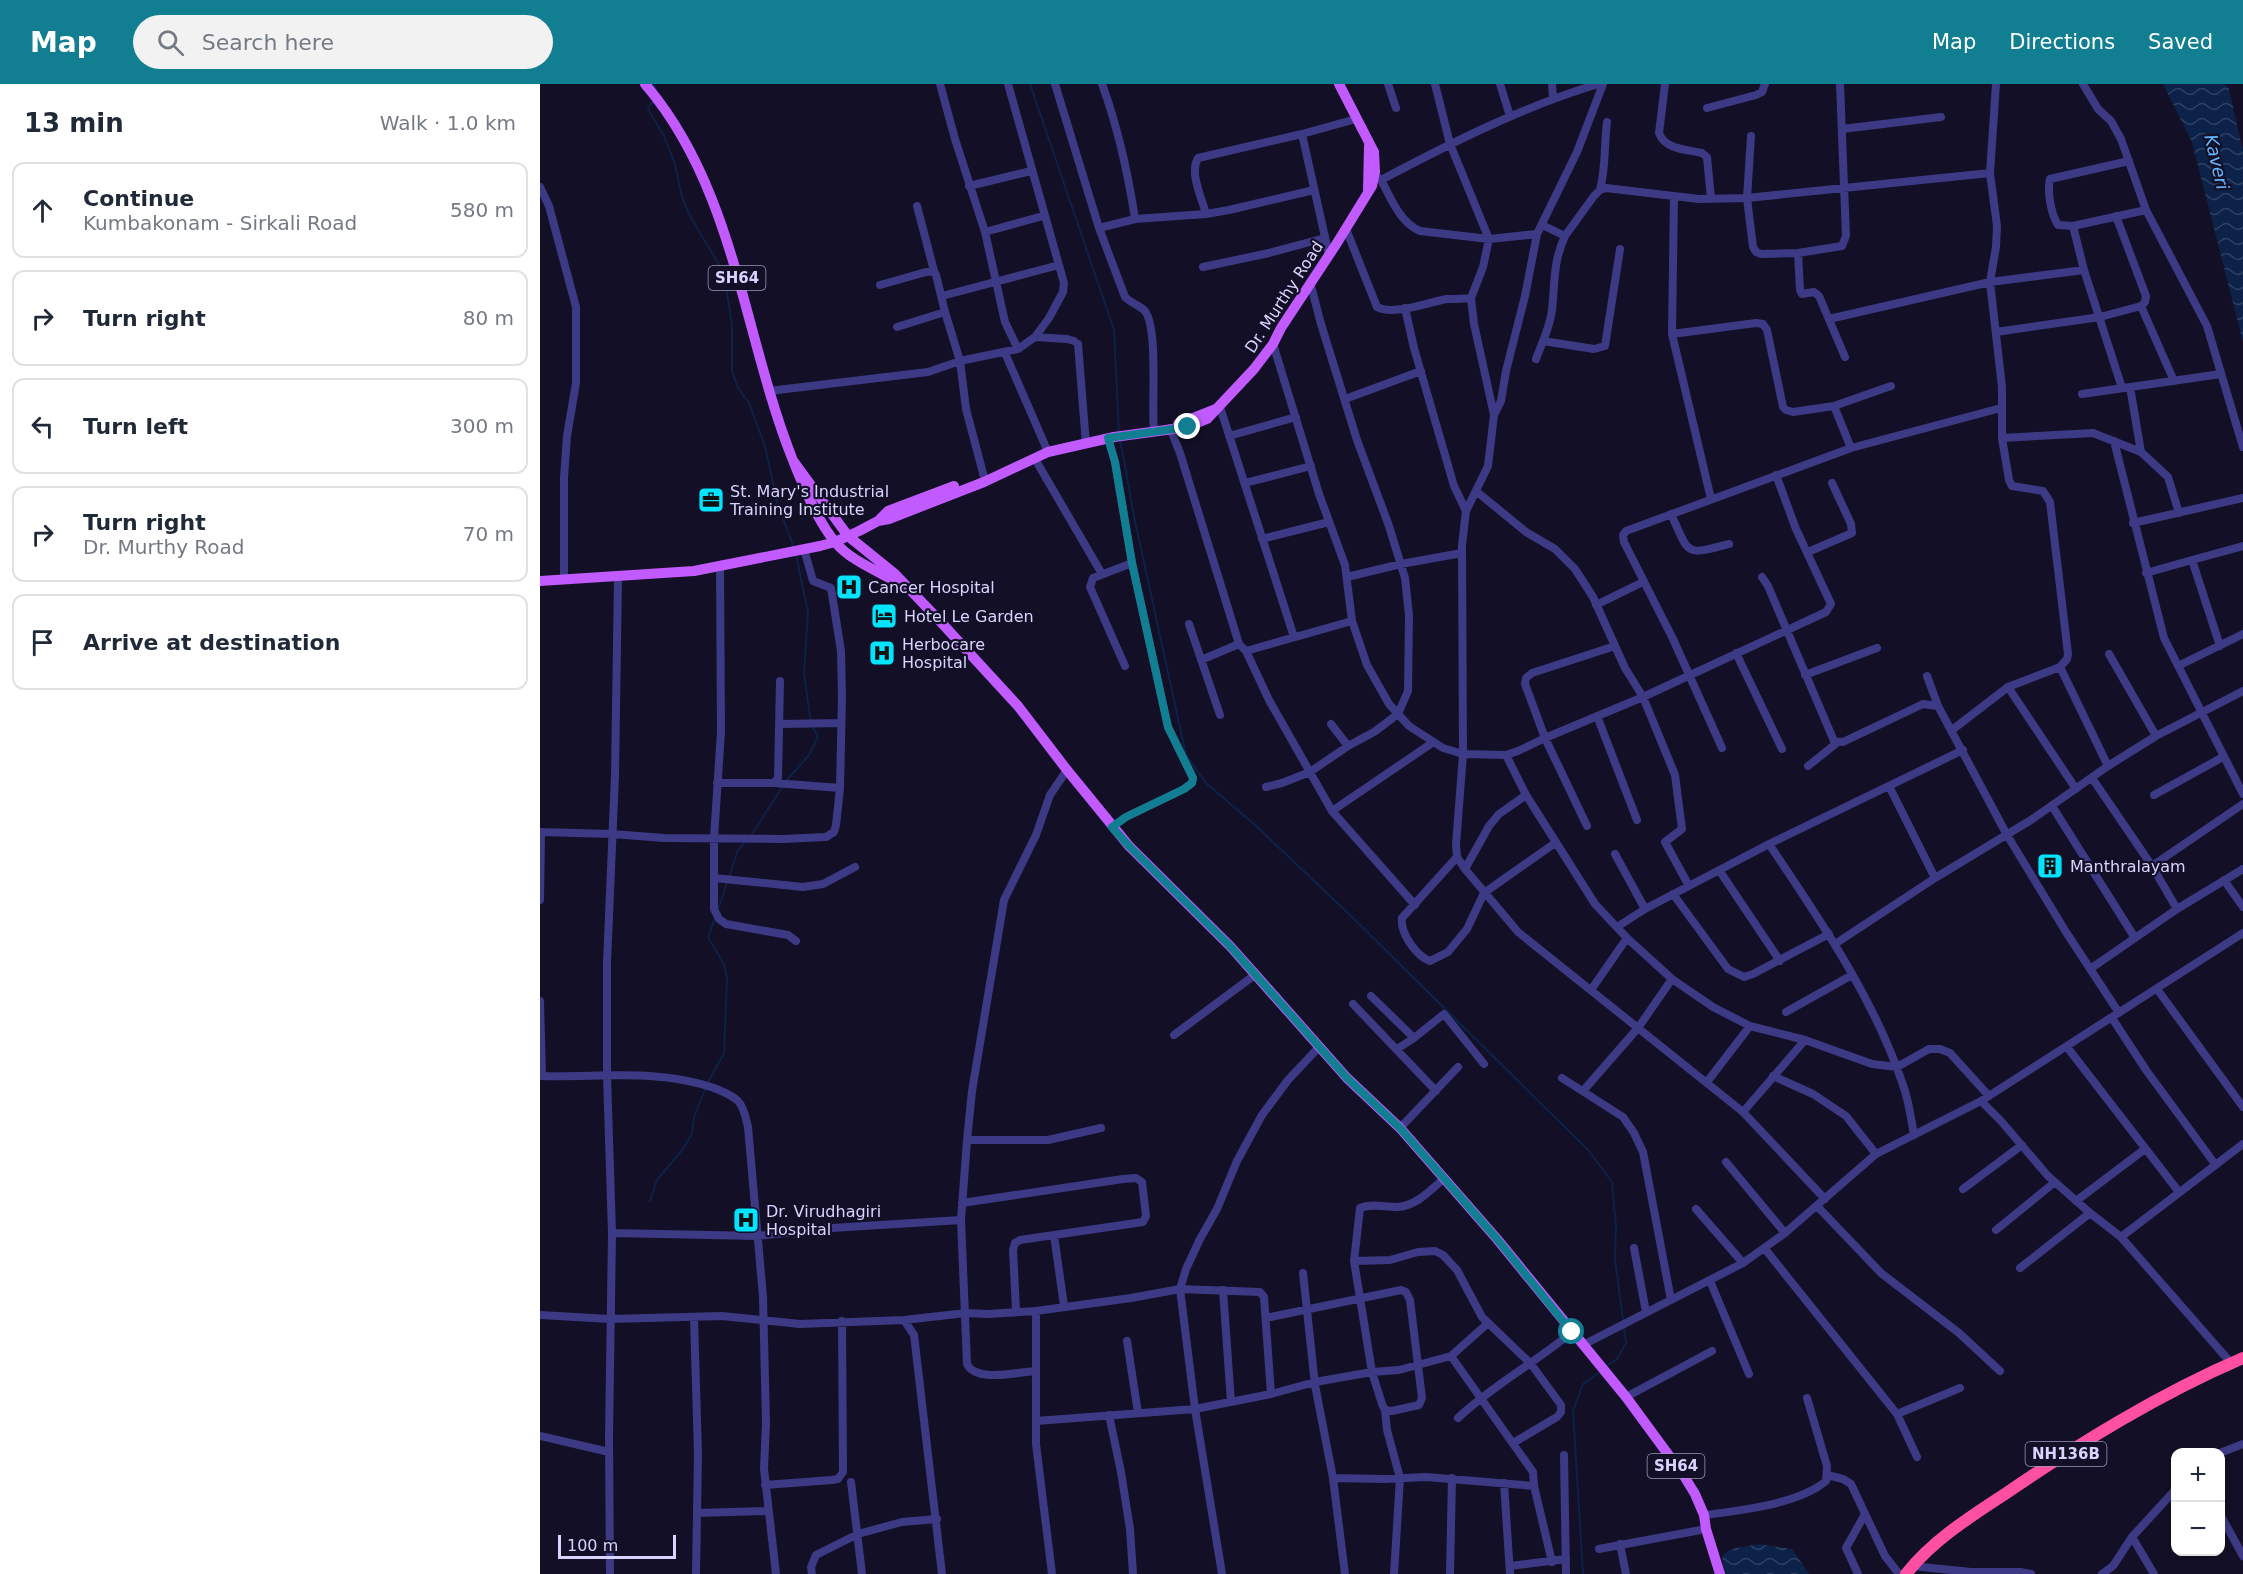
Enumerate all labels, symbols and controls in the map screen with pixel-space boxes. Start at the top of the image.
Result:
search box [133,15,553,69]
text: Map [30,26,97,59]
icon: search [154,26,187,59]
text: Search here [202,30,334,55]
text: Map [1932,30,1976,54]
text: Directions [2009,30,2115,54]
text: Saved [2148,30,2213,54]
text: 13 min [24,108,124,138]
text: Walk · 1.0 km [380,111,516,135]
water label: Kaveri [2200,132,2234,192]
text: Continue [83,186,194,211]
icon: ahead [26,194,59,227]
text: 580 m [450,198,514,222]
text: Kumbakonam - Sirkali Road [83,211,357,235]
street label: Dr. Murthy Road [1241,238,1327,356]
road number: SH64 [708,266,766,290]
icon: right [26,302,59,335]
text: Turn right [83,306,206,331]
text: 80 m [463,306,514,330]
icon: left [26,410,59,443]
route end [1174,413,1200,439]
text: Turn left [83,414,188,439]
text: 300 m [450,414,514,438]
place label: St. Mary's Industrial Training Institute [729,482,889,519]
office icon: St. Mary's Industrial Training Institute [696,485,726,515]
text: Turn right [83,510,206,535]
icon: right [26,518,59,551]
text: 70 m [463,522,514,546]
text: Dr. Murthy Road [83,535,245,559]
hospital icon: Cancer Hospital [834,572,864,602]
place label: Cancer Hospital [868,578,995,597]
hotel icon: Hotel Le Garden [869,601,899,631]
place label: Hotel Le Garden [904,607,1034,626]
icon: arrive [26,626,59,659]
text: Arrive at destination [83,630,340,655]
place label: Herbocare Hospital [902,635,985,672]
hospital icon: Herbocare Hospital [867,638,897,668]
building icon: Manthralayam [2035,851,2065,881]
place label: Manthralayam [2070,857,2186,876]
place label: Dr. Virudhagiri Hospital [766,1202,881,1239]
hospital icon: Dr. Virudhagiri Hospital [731,1205,761,1235]
route start [1558,1318,1584,1344]
road number: NH136B [2026,1442,2107,1466]
map controls [2171,1448,2225,1556]
button: + [2171,1448,2225,1502]
road number: SH64 [1648,1454,1704,1478]
button: − [2171,1502,2225,1556]
scale bar [558,1532,676,1560]
text: 100 m [567,1536,618,1555]

